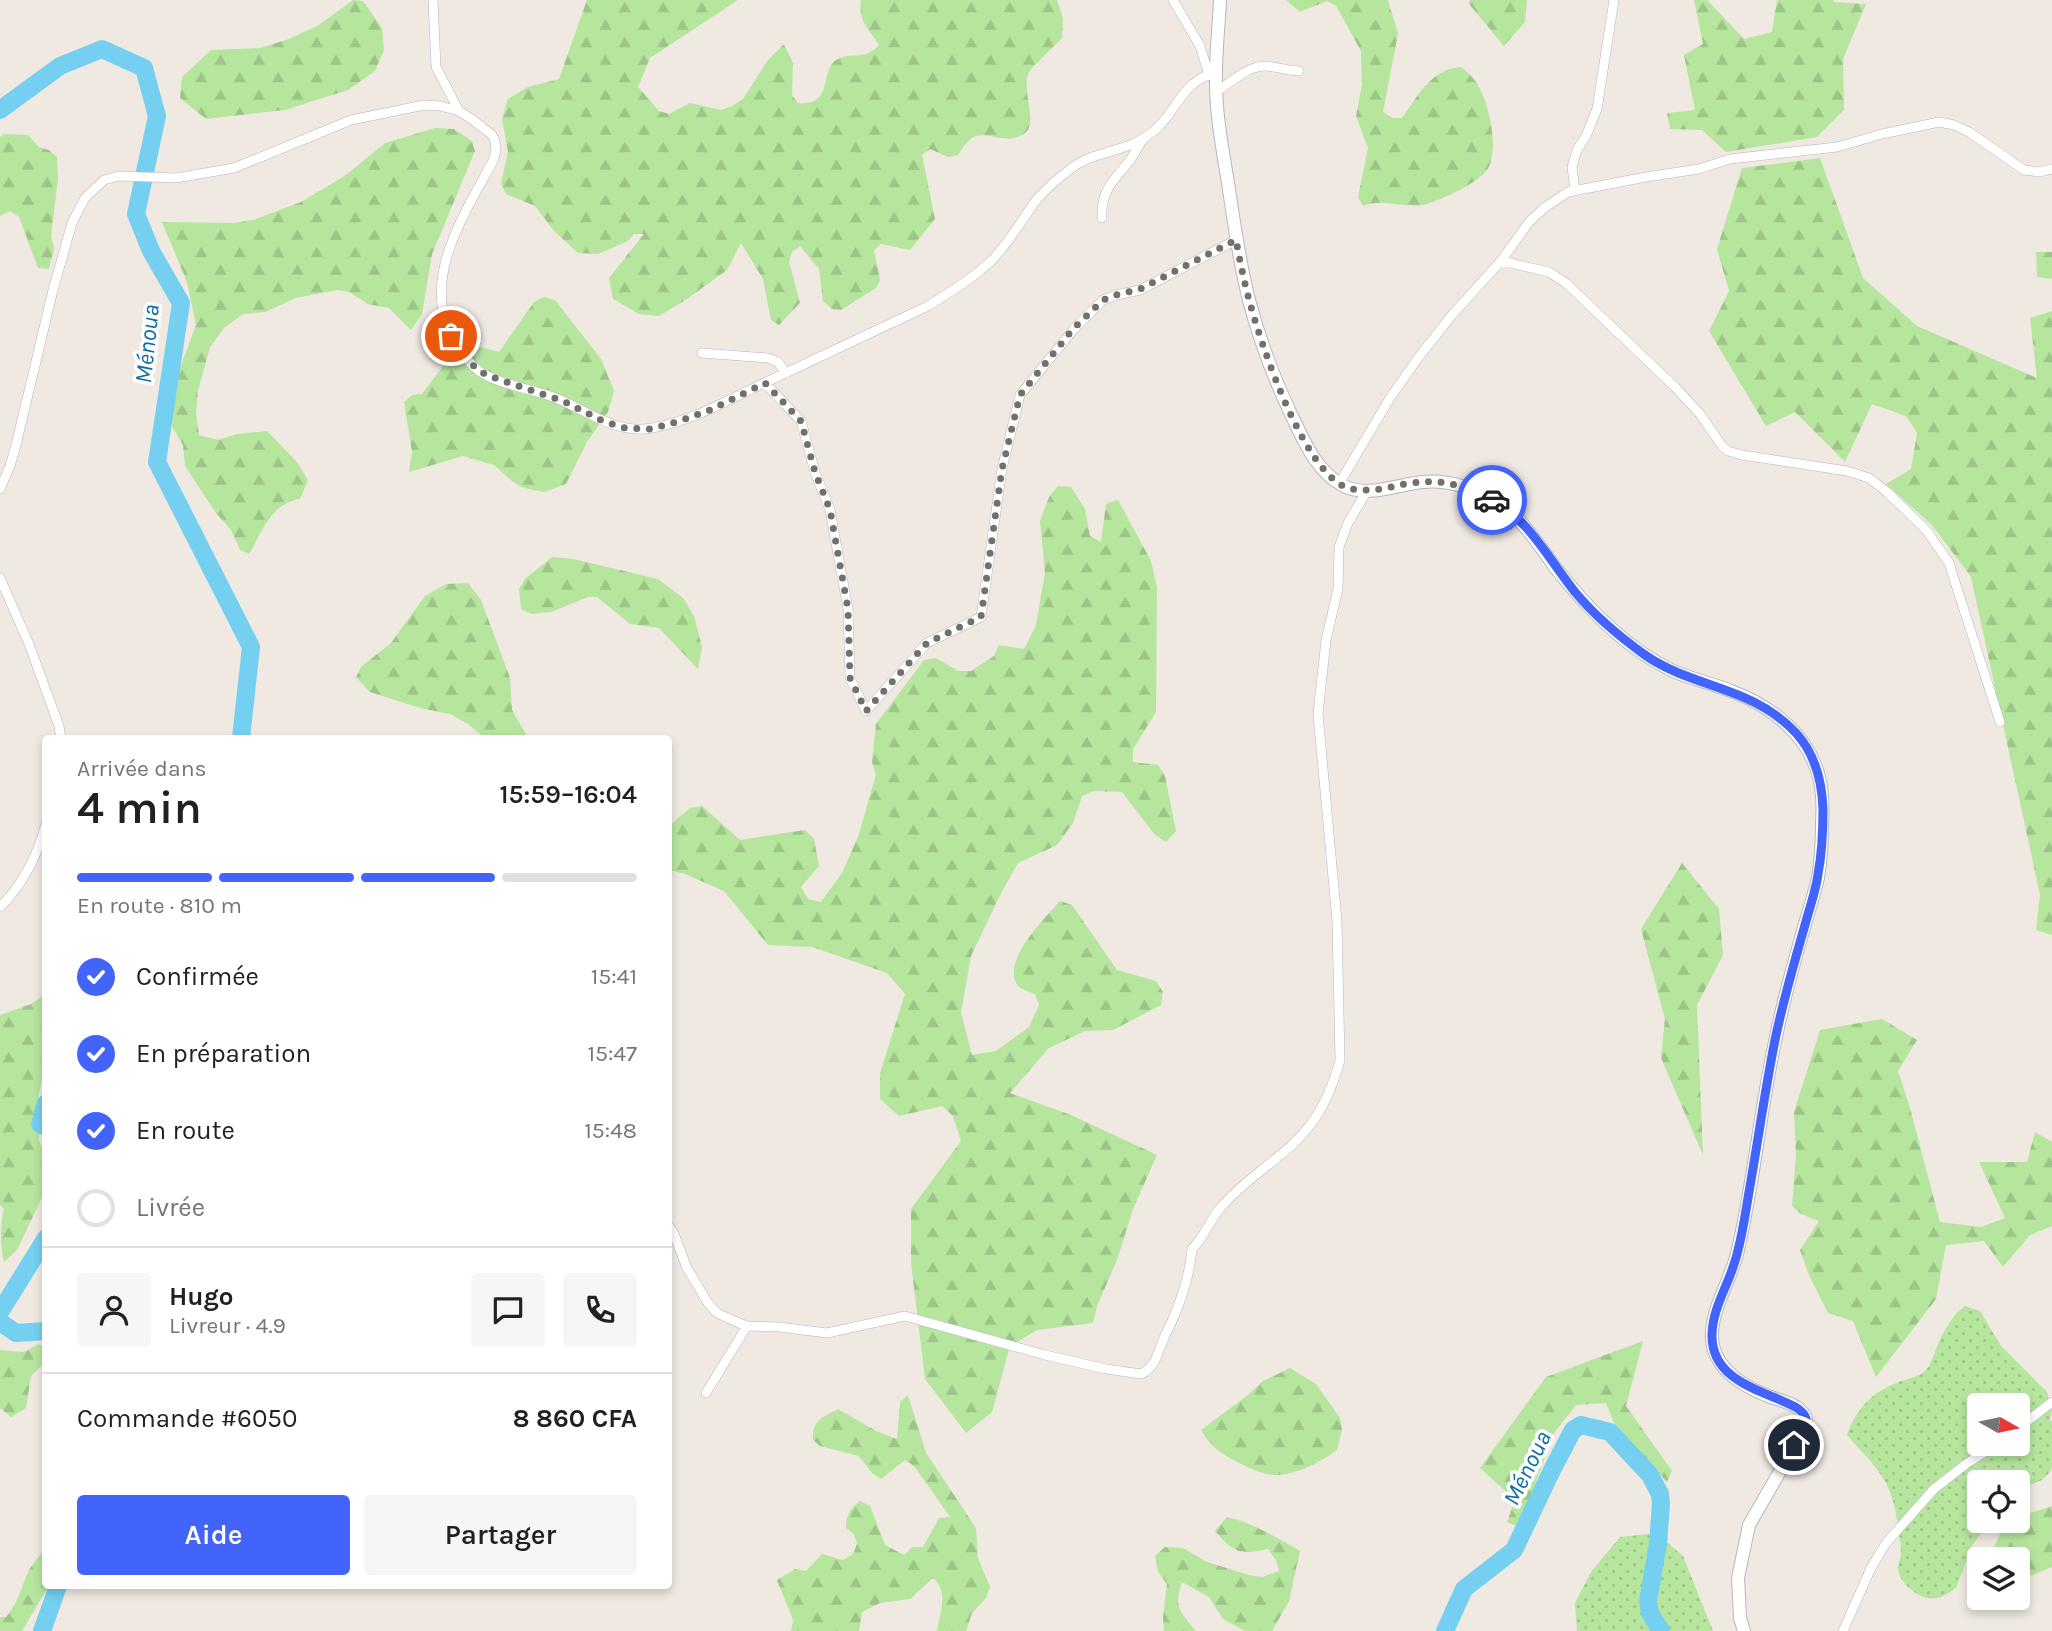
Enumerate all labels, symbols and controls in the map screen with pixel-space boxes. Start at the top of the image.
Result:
water label: Ménoua [129,303,165,385]
pin [421,306,481,366]
icon: bag [432,317,470,355]
courier [1457,465,1527,535]
icon: car [1473,481,1511,519]
text: Arrivée dans [77,755,207,782]
text: 15:59–16:04 [500,779,637,810]
text: 4 min [77,781,202,835]
text: En route · 810 m [77,892,242,919]
icon: check [77,958,115,996]
text: Confirmée [136,961,259,992]
text: 15:41 [591,963,637,990]
icon: check [77,1035,115,1073]
text: En préparation [136,1038,311,1069]
text: 15:47 [587,1040,637,1067]
icon: check [77,1112,115,1150]
text: En route [136,1115,235,1146]
text: 15:48 [584,1117,637,1144]
text: Livrée [136,1192,205,1223]
button: person [77,1273,151,1347]
button: chat [471,1273,545,1347]
button: phone [563,1273,637,1347]
text: Hugo [169,1281,234,1312]
text: Livreur · 4.9 [169,1312,286,1339]
north arrow [1967,1393,2030,1456]
map controls [1967,1393,2030,1610]
text: Commande #6050 [77,1403,297,1434]
text: 8 860 CFA [513,1403,637,1434]
pin [1764,1415,1824,1475]
water label: Ménoua [1497,1426,1557,1510]
icon: home [1775,1426,1813,1464]
button: locate [1967,1470,2030,1533]
button: Aide [77,1495,350,1575]
button: Partager [364,1495,637,1575]
button: layers [1967,1547,2030,1610]

